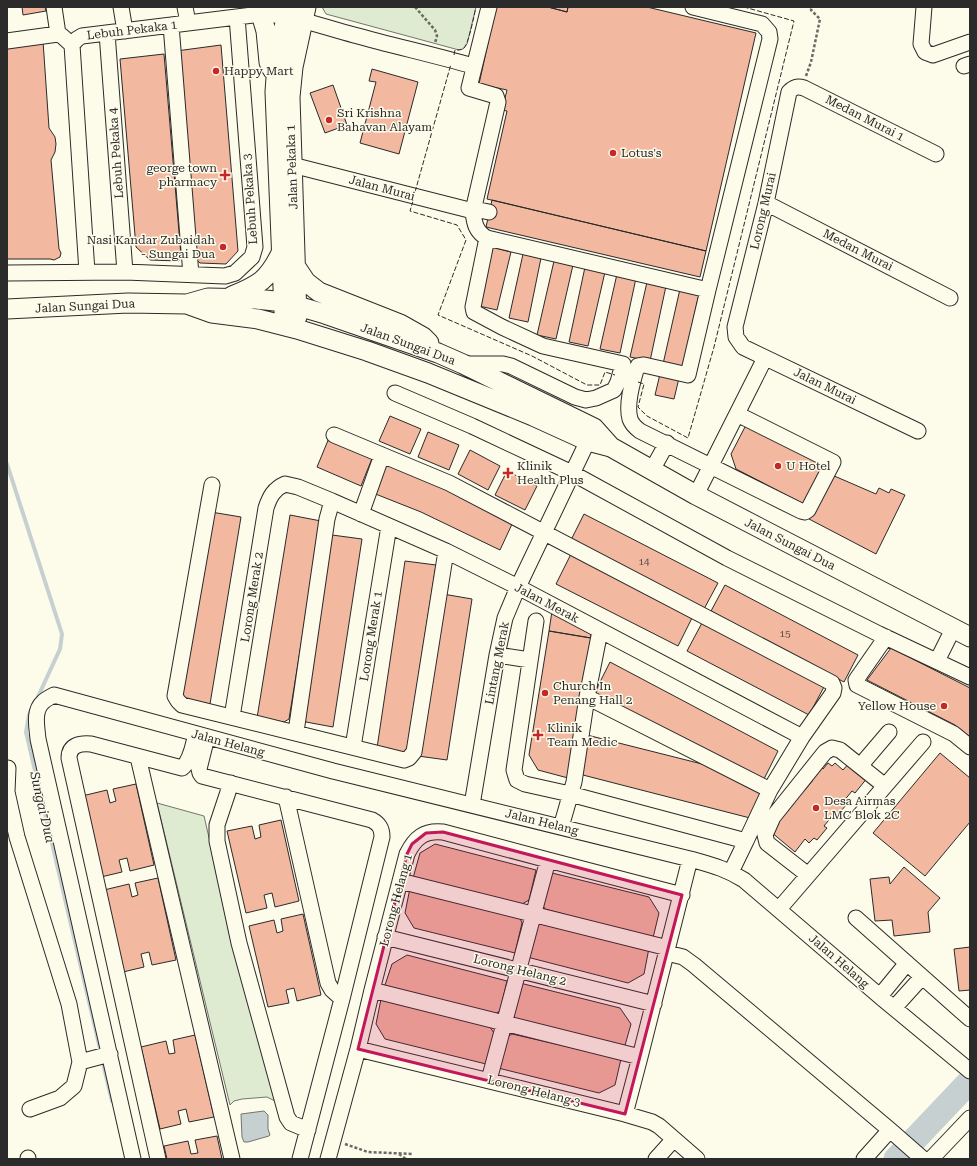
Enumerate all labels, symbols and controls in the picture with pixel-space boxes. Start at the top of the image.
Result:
street label: Lebuh Pekaka 1 [86,17,178,42]
place label: Happy Mart [224,64,294,78]
marker: Happy Mart [211,66,221,76]
street label: Medan Murai 1 [823,92,907,144]
place label: Sri Krishna Bahavan Alayam [337,106,432,134]
street label: Lebuh Pekaka 4 [106,107,126,199]
marker: Sri Krishna Bahavan Alayam [324,115,334,125]
street label: Jalan Pekaka 1 [284,124,300,210]
place label: Lotus's [621,146,662,160]
marker: Lotus's [608,148,618,158]
street label: Lebuh Pekaka 3 [240,153,260,245]
place label: george town pharmacy [146,161,218,189]
marker: george town pharmacy [220,170,230,180]
street label: Lorong Murai [747,171,779,251]
street label: Jalan Murai [347,172,417,204]
street label: Medan Murai [821,226,896,274]
place label: Nasi Kandar Zubaidah - Sungai Dua [87,233,215,261]
marker: Nasi Kandar Zubaidah - Sungai Dua [218,242,228,252]
street label: Jalan Sungai Dua [35,296,136,316]
street label: Jalan Sungai Dua [359,320,458,368]
street label: Jalan Murai [791,365,859,407]
place label: Klinik Health Plus [517,459,584,487]
place label: U Hotel [786,459,831,473]
marker: U Hotel [773,461,783,471]
marker: Klinik Health Plus [502,467,514,479]
street label: Jalan Sungai Dua [742,515,838,573]
street label: Lorong Merak 2 [238,551,266,643]
house number: 14 [638,556,650,567]
street label: Jalan Merak [512,580,582,626]
street label: Lorong Merak 1 [357,590,385,682]
street label: Lintang Merak [482,620,512,706]
house number: 15 [779,628,791,639]
place label: Church In Penang Hall 2 [553,679,633,707]
marker: Church In Penang Hall 2 [540,688,550,698]
place label: Yellow House [858,699,936,713]
marker: Yellow House [939,701,949,711]
place label: Klinik Team Medic [547,721,618,749]
street label: Jalan Helang [190,727,266,760]
marker: Klinik Team Medic [532,729,544,741]
water label: Sungai Dua [27,769,58,844]
place label: Desa Airmas LMC Blok 2C [824,794,900,822]
marker: Desa Airmas LMC Blok 2C [811,803,821,813]
street label: Jalan Helang [504,806,580,838]
street label: Lorong Helang 1 [377,852,415,948]
street label: Jalan Helang [806,931,872,991]
street label: Lorong Helang 2 [472,952,568,988]
street label: Lorong Helang 3 [486,1073,582,1109]

